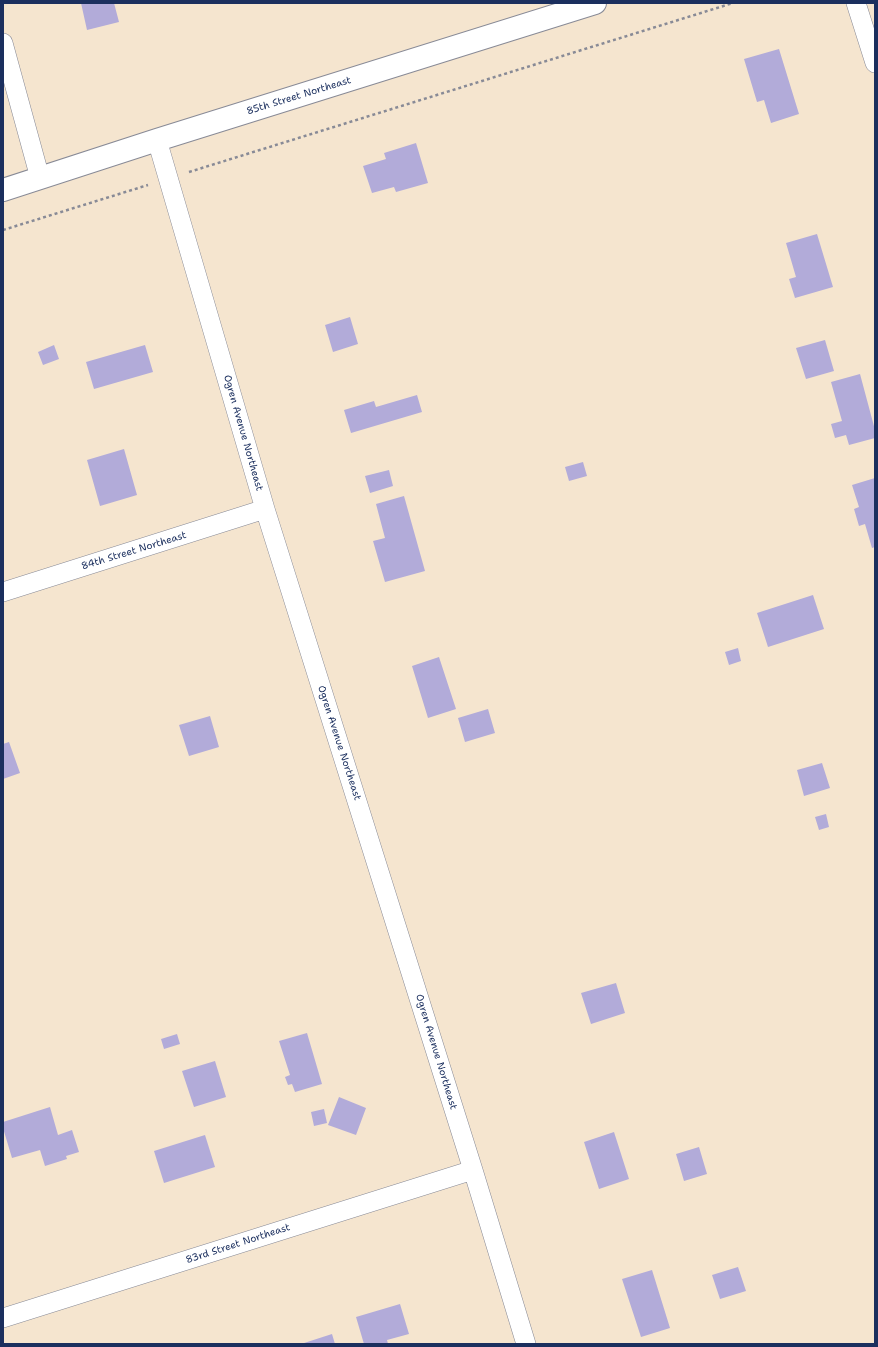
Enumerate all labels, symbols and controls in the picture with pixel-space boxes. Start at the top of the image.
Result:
street label: 85th Street Northeast [245,74,353,118]
street label: Ogren Avenue Northeast [221,374,265,492]
street label: 84th Street Northeast [80,529,188,573]
street label: Ogren Avenue Northeast [315,684,363,802]
street label: Ogren Avenue Northeast [413,993,459,1111]
street label: 83rd Street Northeast [184,1221,292,1267]

